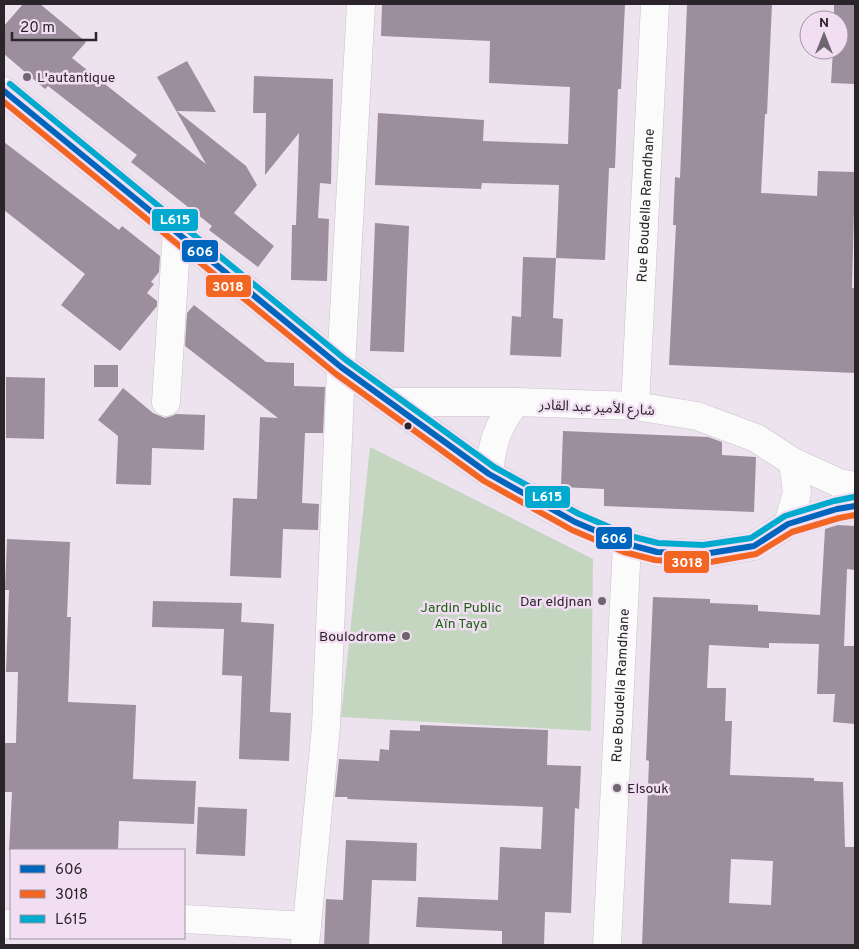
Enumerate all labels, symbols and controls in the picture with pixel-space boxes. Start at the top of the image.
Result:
scale bar [12,10,96,42]
north arrow [799,10,849,60]
text: N [819,15,829,32]
text: 20 m [20,19,55,38]
place label: L'autantique [37,70,115,87]
marker: L'autantique [21,71,33,83]
street label: Rue Boudella Ramdhane [634,128,659,283]
line badge: L615 [151,208,199,232]
text: L615 [160,212,190,229]
line badge: 606 [181,239,219,263]
text: 606 [187,244,213,261]
line badge: 3018 [205,274,252,298]
text: 3018 [212,279,244,296]
street label: شارع الأمير عبد القادر [538,396,655,421]
unlabelled marker [403,421,413,431]
line badge: L615 [524,485,571,509]
text: L615 [532,489,562,506]
line badge: 606 [595,526,633,550]
text: 606 [601,531,627,548]
line badge: 3018 [663,550,710,574]
text: 3018 [671,555,703,572]
place label: Dar eldjnan [520,594,592,611]
marker: Dar eldjnan [596,595,608,607]
park label: Jardin Public Aïn Taya [420,600,502,633]
street label: Rue Boudella Ramdhane [609,608,634,763]
place label: Boulodrome [319,629,396,646]
marker: Boulodrome [400,630,412,642]
place label: Elsouk [627,781,669,798]
marker: Elsouk [611,782,623,794]
legend [10,849,185,939]
text: 606 [55,861,83,880]
text: 3018 [55,886,88,905]
text: L615 [55,911,87,930]

